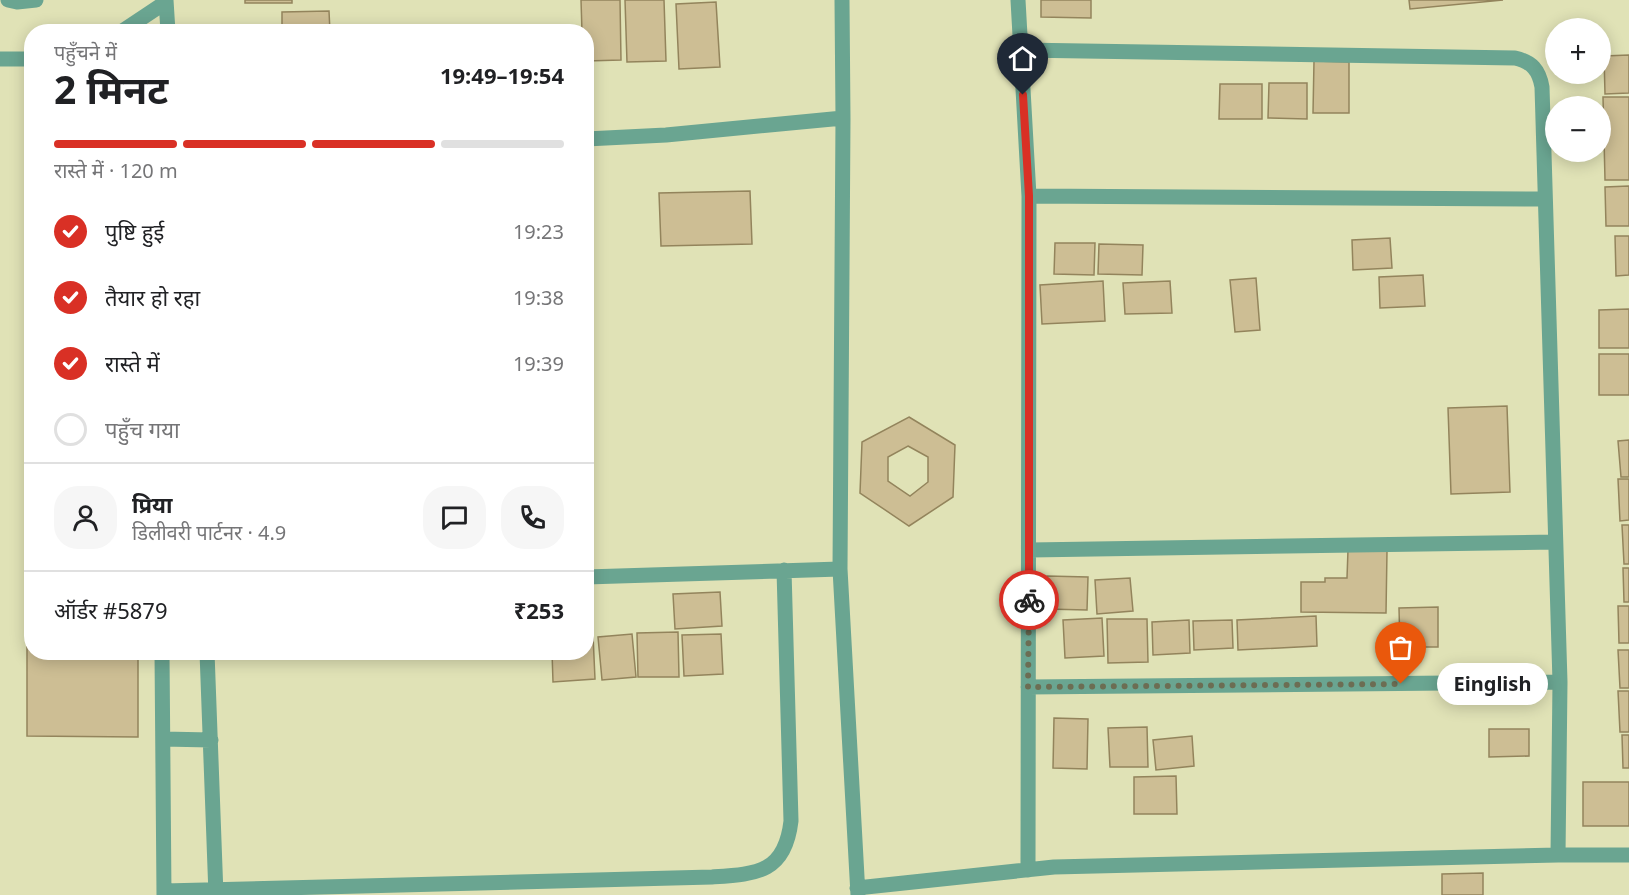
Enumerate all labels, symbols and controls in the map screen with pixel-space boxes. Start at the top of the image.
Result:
map controls [1545,18,1611,162]
button: + [1545,18,1611,84]
pin [997,33,1048,95]
text: पहुँचने में [54,39,117,66]
icon: home [1006,42,1039,75]
text: 19:49–19:54 [440,60,564,90]
text: 2 मिनट [54,62,168,115]
button: − [1545,96,1611,162]
text: रास्ते में · 120 m [54,157,178,184]
icon: check [54,215,87,248]
text: पुष्टि हुई [105,216,164,246]
text: 19:23 [513,218,564,245]
icon: check [54,281,87,314]
text: तैयार हो रहा [105,282,200,312]
text: 19:38 [513,284,564,311]
icon: check [54,347,87,380]
text: रास्ते में [105,348,160,378]
text: 19:39 [513,350,564,377]
text: पहुँच गया [105,414,180,444]
button: person [54,486,117,549]
button: chat [423,486,486,549]
button: phone [501,486,564,549]
text: प्रिया [132,489,172,519]
text: डिलीवरी पार्टनर · 4.9 [132,519,286,546]
courier [999,570,1059,630]
icon: bike [1013,584,1046,617]
text: ऑर्डर #5879 [54,595,168,625]
text: ₹253 [514,595,564,625]
pin [1375,622,1426,684]
icon: bag [1384,631,1417,664]
callout: Einglish [1437,663,1548,705]
text: Einglish [1454,670,1531,697]

